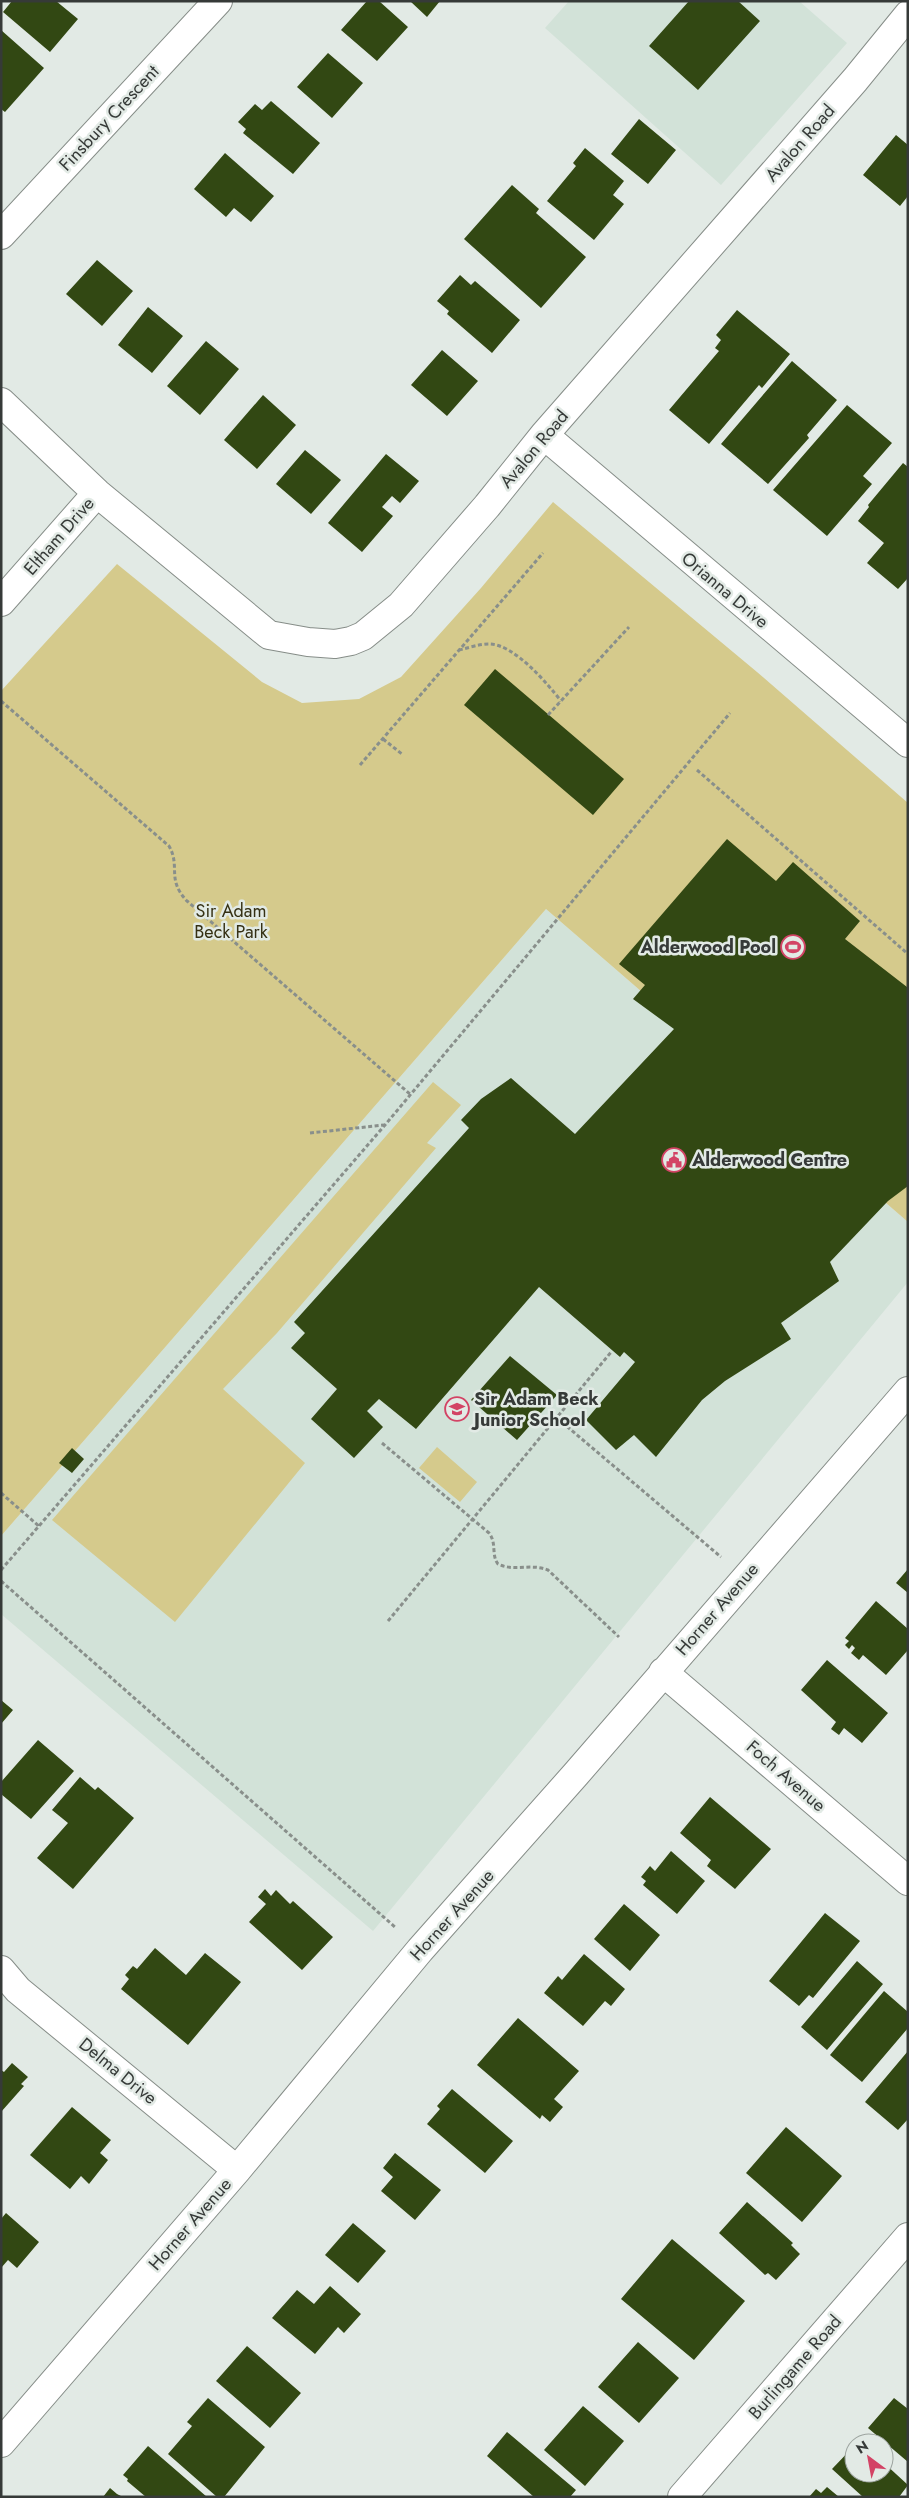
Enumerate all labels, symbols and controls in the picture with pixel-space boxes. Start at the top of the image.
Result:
street label: Finsbury Crescent [53,59,166,177]
street label: Avalon Road [759,99,841,187]
street label: Avalon Road [493,404,575,494]
street label: Eltham Drive [18,491,100,581]
street label: Orianna Drive [676,546,774,634]
park label: Sir Adam Beck Park [194,898,268,945]
place label: Alderwood Pool [640,934,776,960]
sports icon: Alderwood Pool [780,934,806,960]
public building icon: Alderwood Centre [661,1147,687,1173]
place label: Alderwood Centre [691,1147,847,1173]
place label: Sir Adam Beck Junior School [471,1386,599,1433]
school or university icon: Sir Adam Beck Junior School [444,1396,470,1422]
street label: Horner Avenue [669,1557,765,1661]
street label: Foch Avenue [741,1734,831,1818]
street label: Horner Avenue [404,1863,500,1967]
street label: Delma Drive [73,2031,163,2111]
street label: Horner Avenue [142,2172,238,2276]
street label: Burlingame Road [742,2309,848,2425]
north arrow [844,2433,894,2483]
text: N [852,2436,872,2458]

